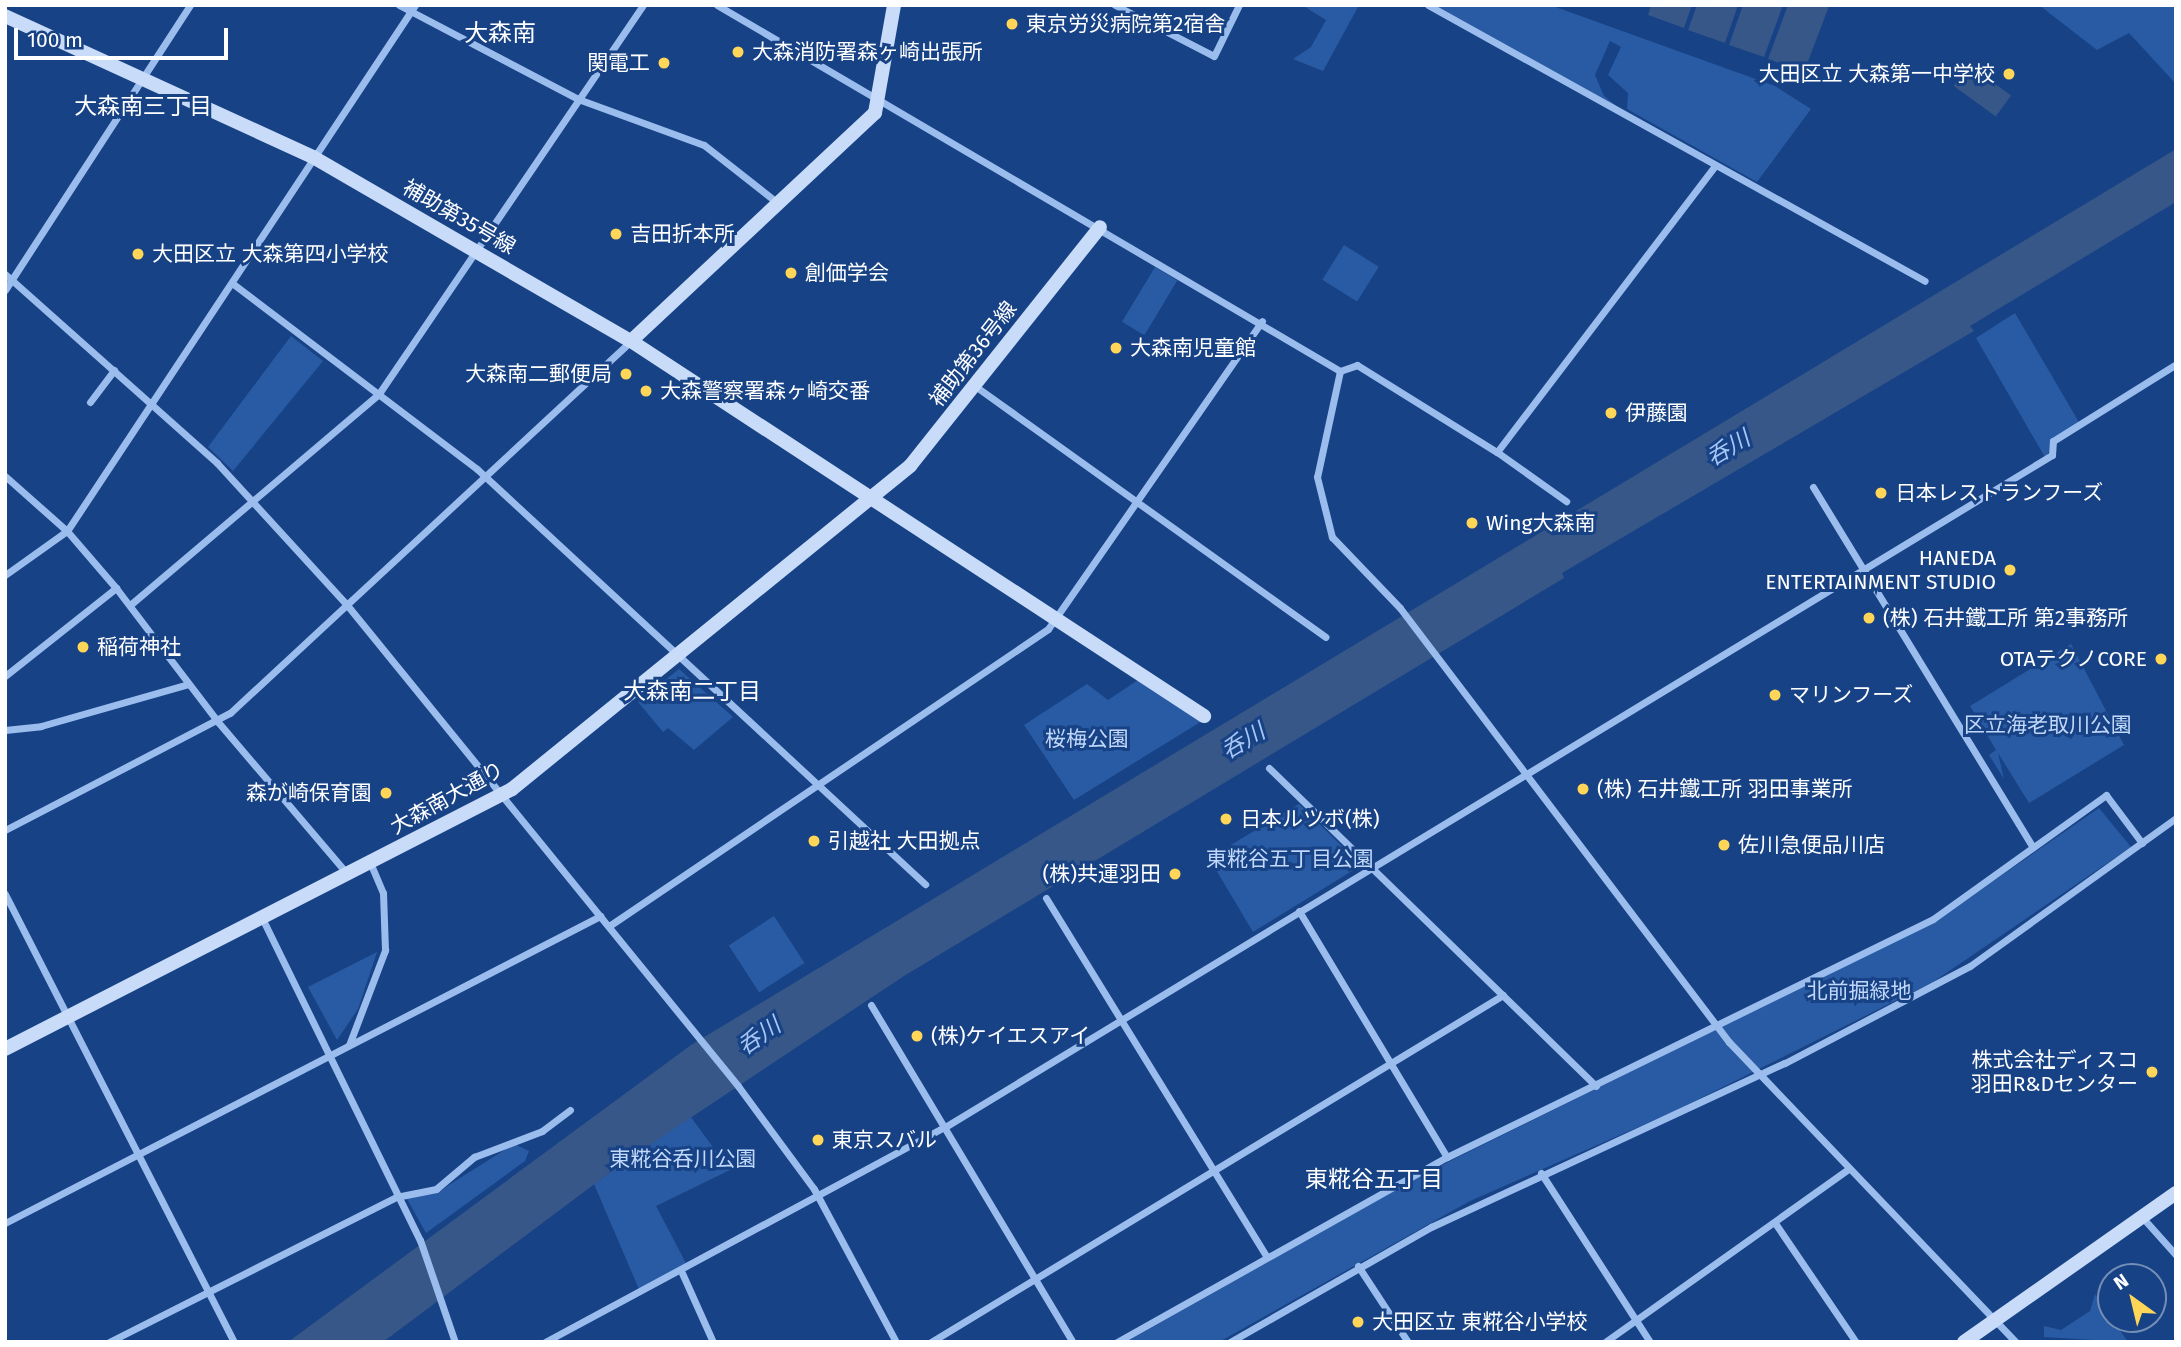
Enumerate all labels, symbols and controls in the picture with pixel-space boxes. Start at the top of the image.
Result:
place label: 東京労災病院第2宿舎 [1026,11,1225,37]
scale bar [18,14,231,58]
marker: 東京労災病院第2宿舎 [1004,16,1020,32]
district label: 大森南 [464,20,536,48]
text: 100 m [27,27,83,53]
place label: 大森消防署森ヶ崎出張所 [752,39,983,65]
marker: 大森消防署森ヶ崎出張所 [730,44,746,60]
place label: 関電工 [587,50,650,76]
marker: 関電工 [656,55,672,71]
place label: 大田区立 大森第一中学校 [1758,61,1995,87]
marker: 大田区立 大森第一中学校 [2001,66,2017,82]
district label: 大森南三丁目 [74,92,212,120]
street label: 補助第35号線 [398,175,520,259]
place label: 吉田折本所 [630,221,735,247]
marker: 吉田折本所 [608,226,624,242]
place label: 大田区立 大森第四小学校 [152,241,389,267]
marker: 大田区立 大森第四小学校 [130,246,146,262]
place label: 創価学会 [805,260,889,286]
marker: 創価学会 [783,265,799,281]
street label: 補助第36号線 [924,296,1022,412]
place label: 大森南児童館 [1130,335,1256,361]
marker: 大森南児童館 [1108,340,1124,356]
place label: 大森南二郵便局 [465,361,612,387]
marker: 大森南二郵便局 [618,366,634,382]
place label: 大森警察署森ヶ崎交番 [660,378,870,404]
marker: 大森警察署森ヶ崎交番 [638,383,654,399]
place label: 伊藤園 [1625,400,1688,426]
marker: 伊藤園 [1603,405,1619,421]
water label: 呑川 [1701,424,1755,472]
place label: 日本レストランフーズ [1895,480,2105,506]
marker: 日本レストランフーズ [1873,485,1889,501]
place label: Wing大森南 [1486,510,1595,536]
marker: Wing大森南 [1464,515,1480,531]
place label: HANEDA ENTERTAINMENT STUDIO [1765,545,1996,595]
marker: HANEDA ENTERTAINMENT STUDIO [2002,562,2018,578]
place label: (株) 石井鐵工所 第2事務所 [1883,605,2128,631]
marker: (株) 石井鐵工所 第2事務所 [1861,610,1877,626]
place label: 稲荷神社 [97,634,181,660]
marker: 稲荷神社 [75,639,91,655]
place label: OTAテクノCORE [1999,646,2147,672]
marker: OTAテクノCORE [2153,651,2169,667]
district label: 大森南二丁目 [623,677,761,705]
place label: マリンフーズ [1789,682,1915,708]
marker: マリンフーズ [1767,687,1783,703]
park label: 区立海老取川公園 [1964,712,2132,738]
water label: 呑川 [1216,717,1270,765]
park label: 桜梅公園 [1045,726,1129,752]
street label: 大森南大通り [386,756,508,840]
place label: (株) 石井鐵工所 羽田事業所 [1597,776,1853,802]
place label: 森が崎保育園 [246,780,372,806]
marker: (株) 石井鐵工所 羽田事業所 [1575,781,1591,797]
marker: 森が崎保育園 [378,785,394,801]
place label: 日本ルツボ(株) [1240,806,1380,832]
marker: 日本ルツボ(株) [1218,811,1234,827]
place label: 引越社 大田拠点 [828,828,981,854]
place label: 佐川急便品川店 [1738,832,1885,858]
marker: 引越社 大田拠点 [806,833,822,849]
marker: 佐川急便品川店 [1716,837,1732,853]
park label: 東糀谷五丁目公園 [1206,846,1374,872]
place label: (株)共運羽田 [1042,861,1161,887]
marker: (株)共運羽田 [1167,866,1183,882]
park label: 北前掘緑地 [1807,978,1911,1004]
water label: 呑川 [732,1012,786,1060]
place label: (株)ケイエスアイ [931,1023,1092,1049]
marker: (株)ケイエスアイ [909,1028,925,1044]
place label: 株式会社ディスコ 羽田R&Dセンター [1970,1047,2138,1097]
marker: 株式会社ディスコ 羽田R&Dセンター [2144,1064,2160,1080]
place label: 東京スバル [832,1127,937,1153]
marker: 東京スバル [810,1132,826,1148]
park label: 東糀谷呑川公園 [610,1146,756,1172]
district label: 東糀谷五丁目 [1305,1165,1443,1193]
north arrow [2097,1263,2167,1333]
text: N [2109,1269,2133,1295]
place label: 大田区立 東糀谷小学校 [1372,1309,1588,1335]
marker: 大田区立 東糀谷小学校 [1350,1314,1366,1330]

